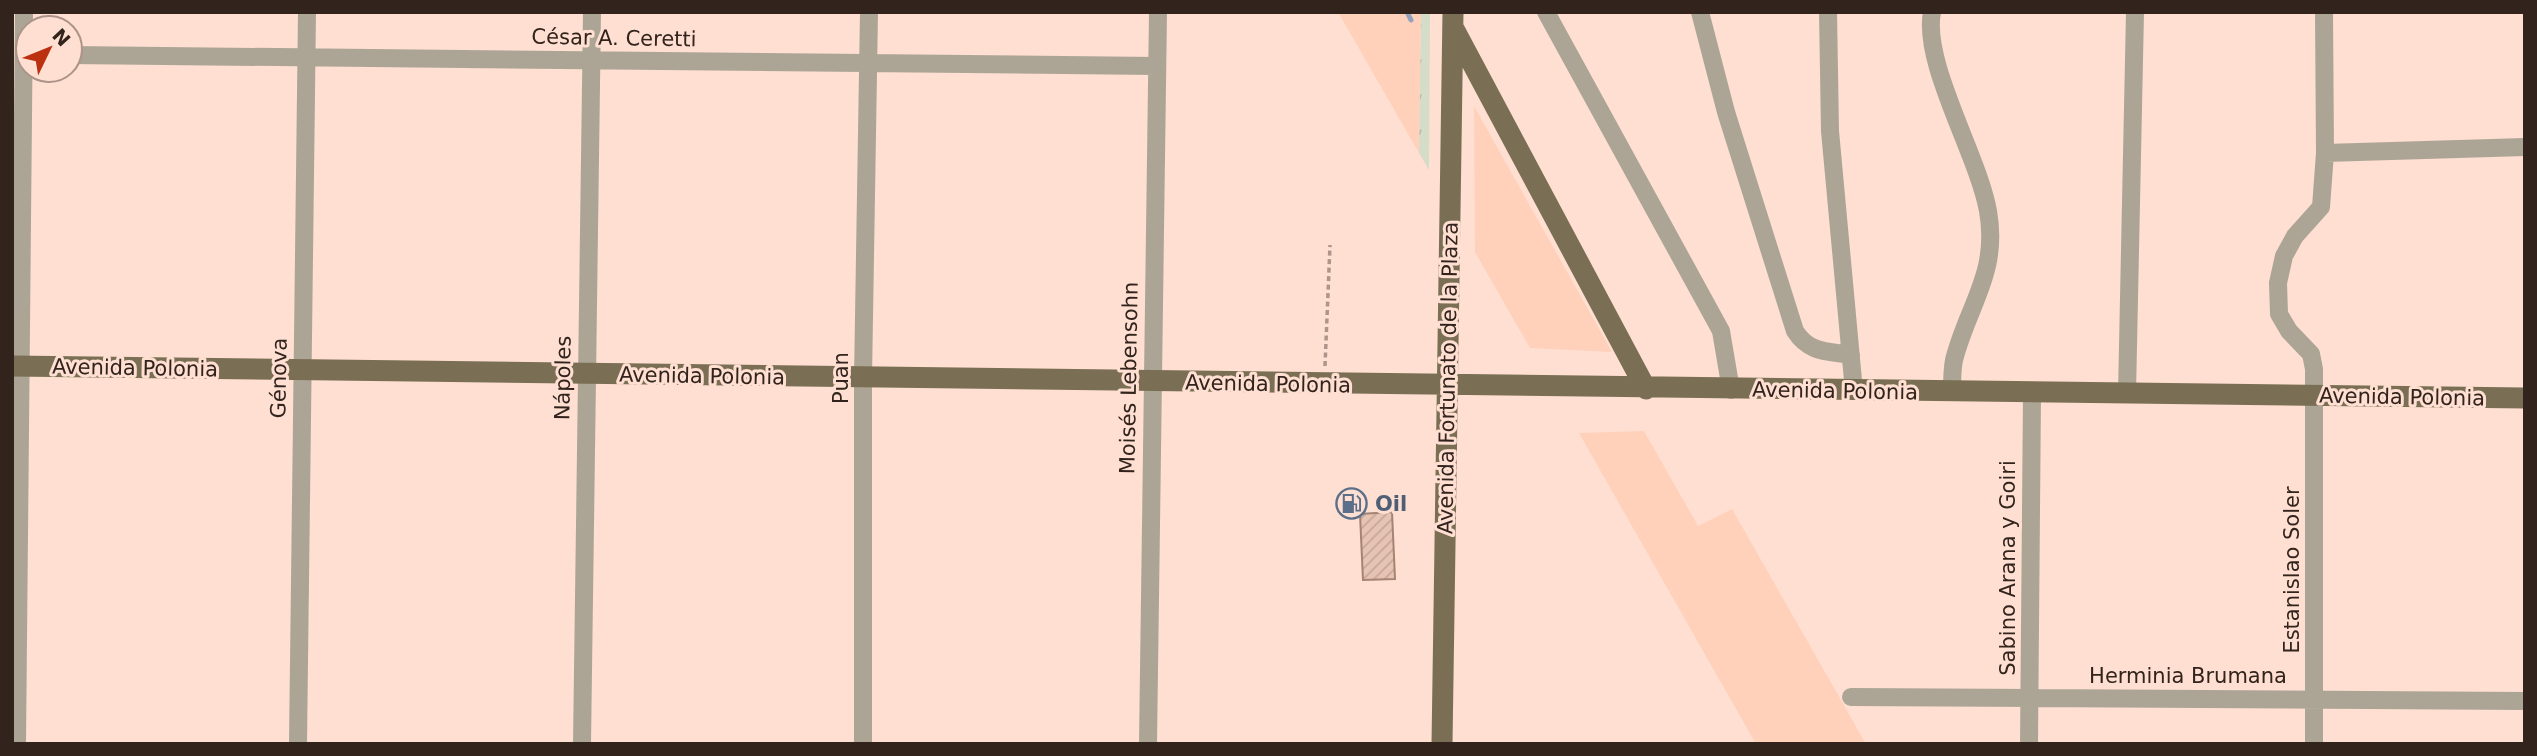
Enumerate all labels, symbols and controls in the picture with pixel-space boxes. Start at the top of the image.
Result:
north arrow [14,14,84,84]
text: N [48,24,75,51]
street label: César A. Ceretti [531,25,697,51]
street label: Avenida Fortunato de la Plaza [1433,222,1463,534]
street label: Moisés Lebensohn [1115,282,1143,474]
street label: Nápoles [550,336,576,420]
street label: Génova [266,337,292,419]
street label: Puan [829,352,853,404]
street label: Avenida Polonia [52,355,218,381]
street label: Avenida Polonia [619,363,785,389]
street label: Avenida Polonia [1185,371,1351,397]
street label: Avenida Polonia [1752,378,1918,404]
street label: Avenida Polonia [2319,384,2485,410]
street label: Sabino Arana y Goiri [1996,460,2020,676]
street label: Estanislao Soler [2280,486,2304,654]
fuel station icon: Oil [1335,487,1369,521]
place label: Oil [1375,492,1407,516]
street label: Herminia Brumana [2089,664,2287,688]

